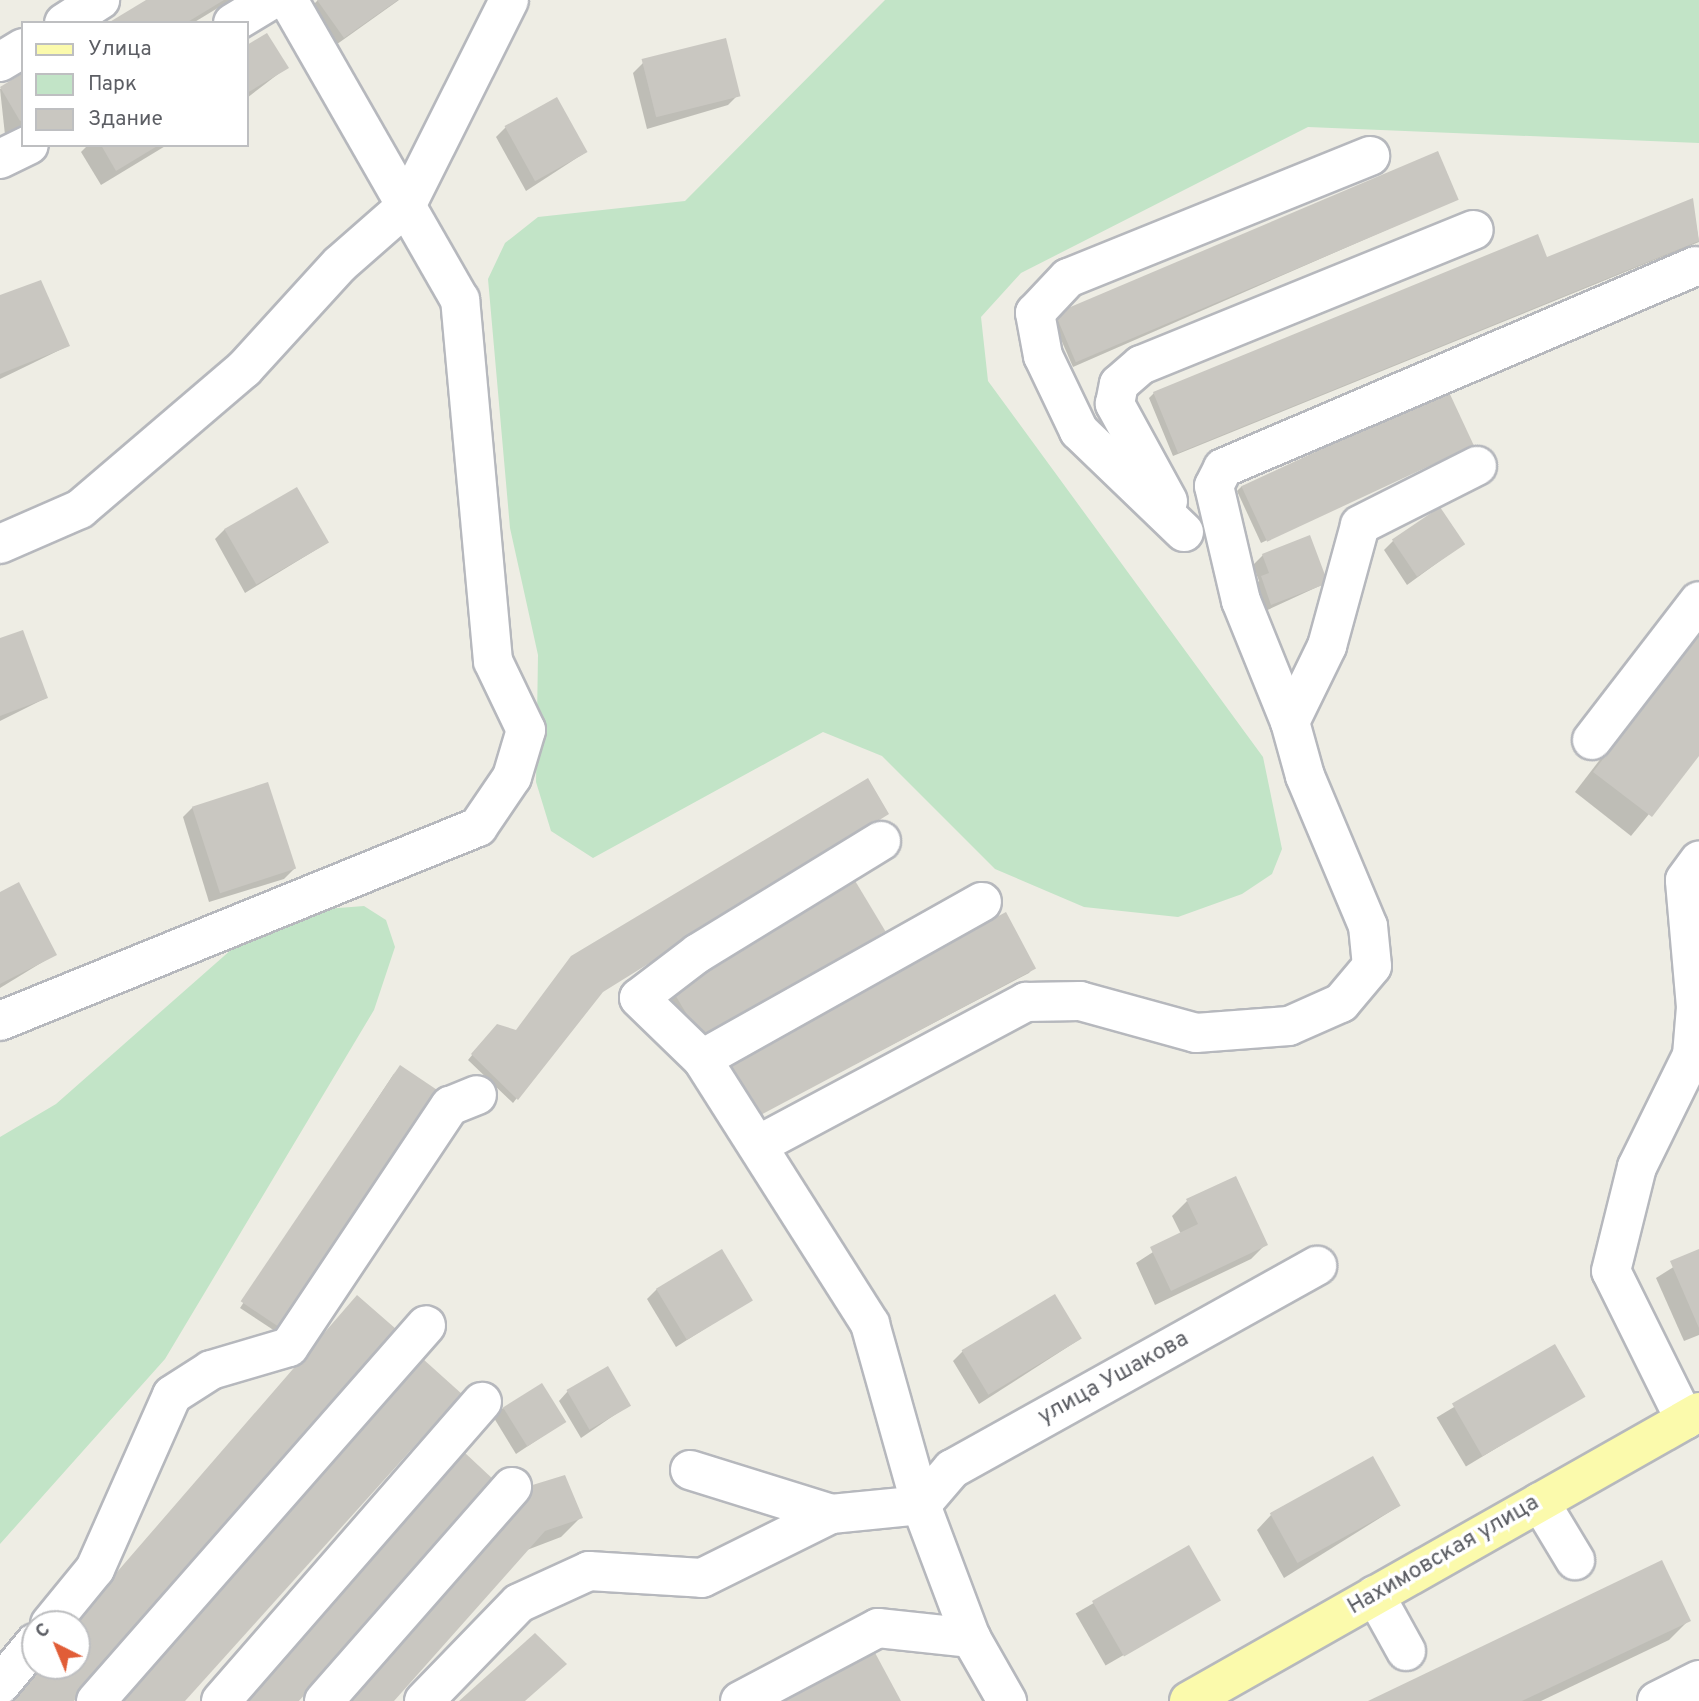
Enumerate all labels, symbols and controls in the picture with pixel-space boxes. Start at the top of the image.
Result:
legend [21,21,248,147]
text: Улица [88,36,152,63]
text: Парк [88,71,137,98]
text: Здание [88,106,163,133]
street label: улица Ушакова [1034,1326,1194,1432]
street label: Нахимовская улица [1343,1490,1545,1622]
north arrow [21,1610,91,1680]
text: С [30,1618,56,1644]

